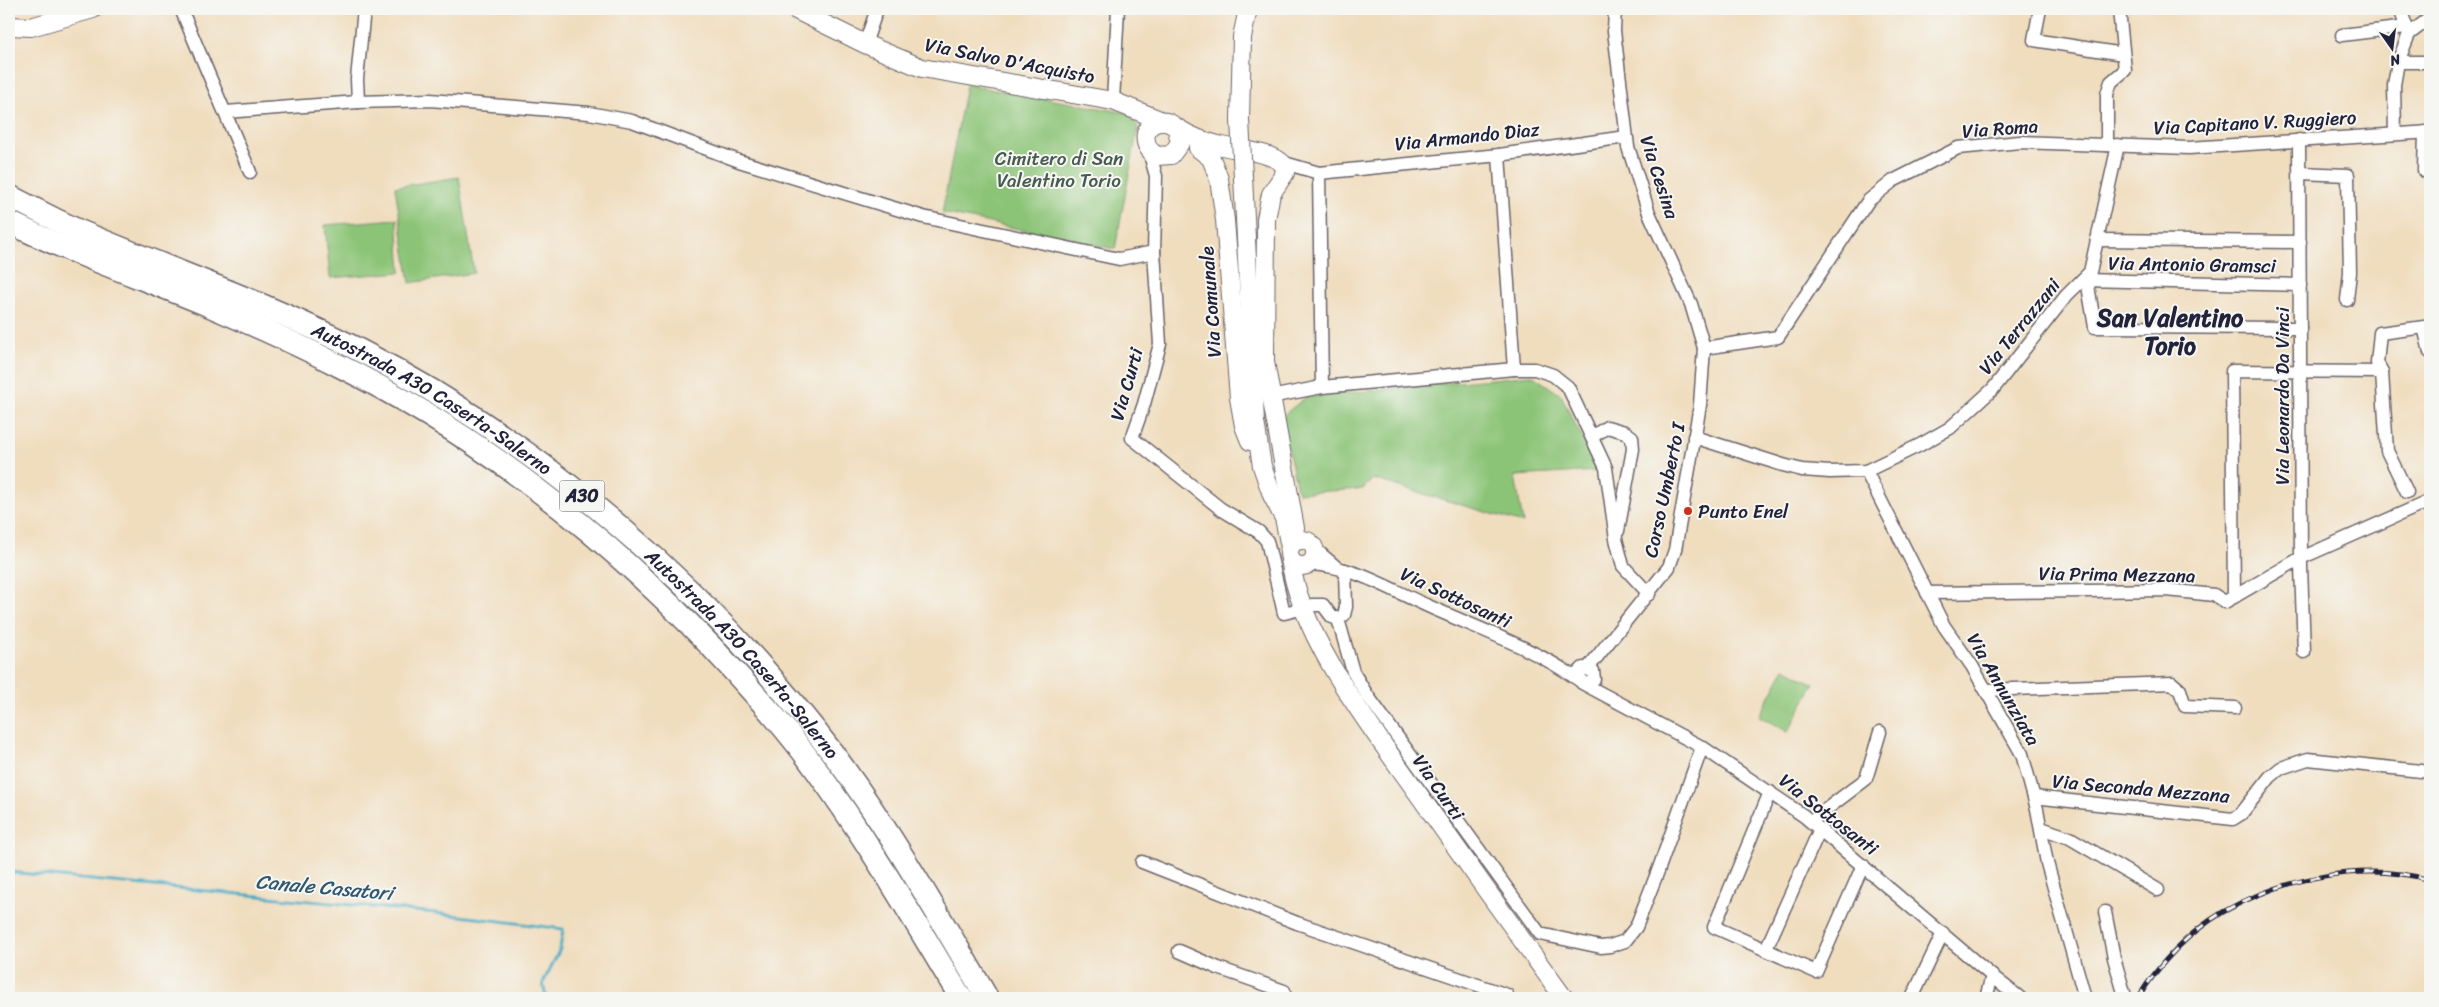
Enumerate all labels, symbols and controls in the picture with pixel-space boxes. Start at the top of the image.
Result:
north arrow [2366,22,2416,72]
street label: Via Salvo D'Acquisto [922,28,1098,93]
text: N [2387,47,2404,74]
street label: Via Capitano V. Ruggiero [2153,101,2358,144]
street label: Via Roma [1961,109,2040,148]
street label: Via Armando Diaz [1393,112,1542,161]
street label: Via Cesina [1631,131,1689,223]
park label: Cimitero di San Valentino Torio [995,142,1123,197]
street label: Via Comunale [1190,245,1231,359]
street label: Via Antonio Gramsci [2108,247,2277,282]
street label: Via Terrazzani [1970,270,2069,382]
district label: San Valentino Torio [2096,297,2244,367]
street label: Via Leonardo Da Vinci [2266,306,2299,485]
street label: Autostrada A30 Caserta-Salerno [305,313,559,484]
street label: Via Curti [1100,343,1153,424]
street label: Corso Umberto I [1634,418,1695,561]
road number: A30 [560,481,604,512]
place label: Punto Enel [1698,495,1789,528]
marker: Punto Enel [1682,505,1694,517]
street label: Autostrada A30 Caserta-Salerno [636,540,848,766]
street label: Via Sottosanti [1395,557,1517,638]
street label: Via Prima Mezzana [2038,557,2196,592]
street label: Via Annunziata [1958,626,2050,753]
street label: Via Curti [1404,747,1474,828]
street label: Via Seconda Mezzana [2051,764,2232,813]
street label: Via Sottosanti [1772,765,1886,865]
water label: Canale Casatori [254,864,398,911]

